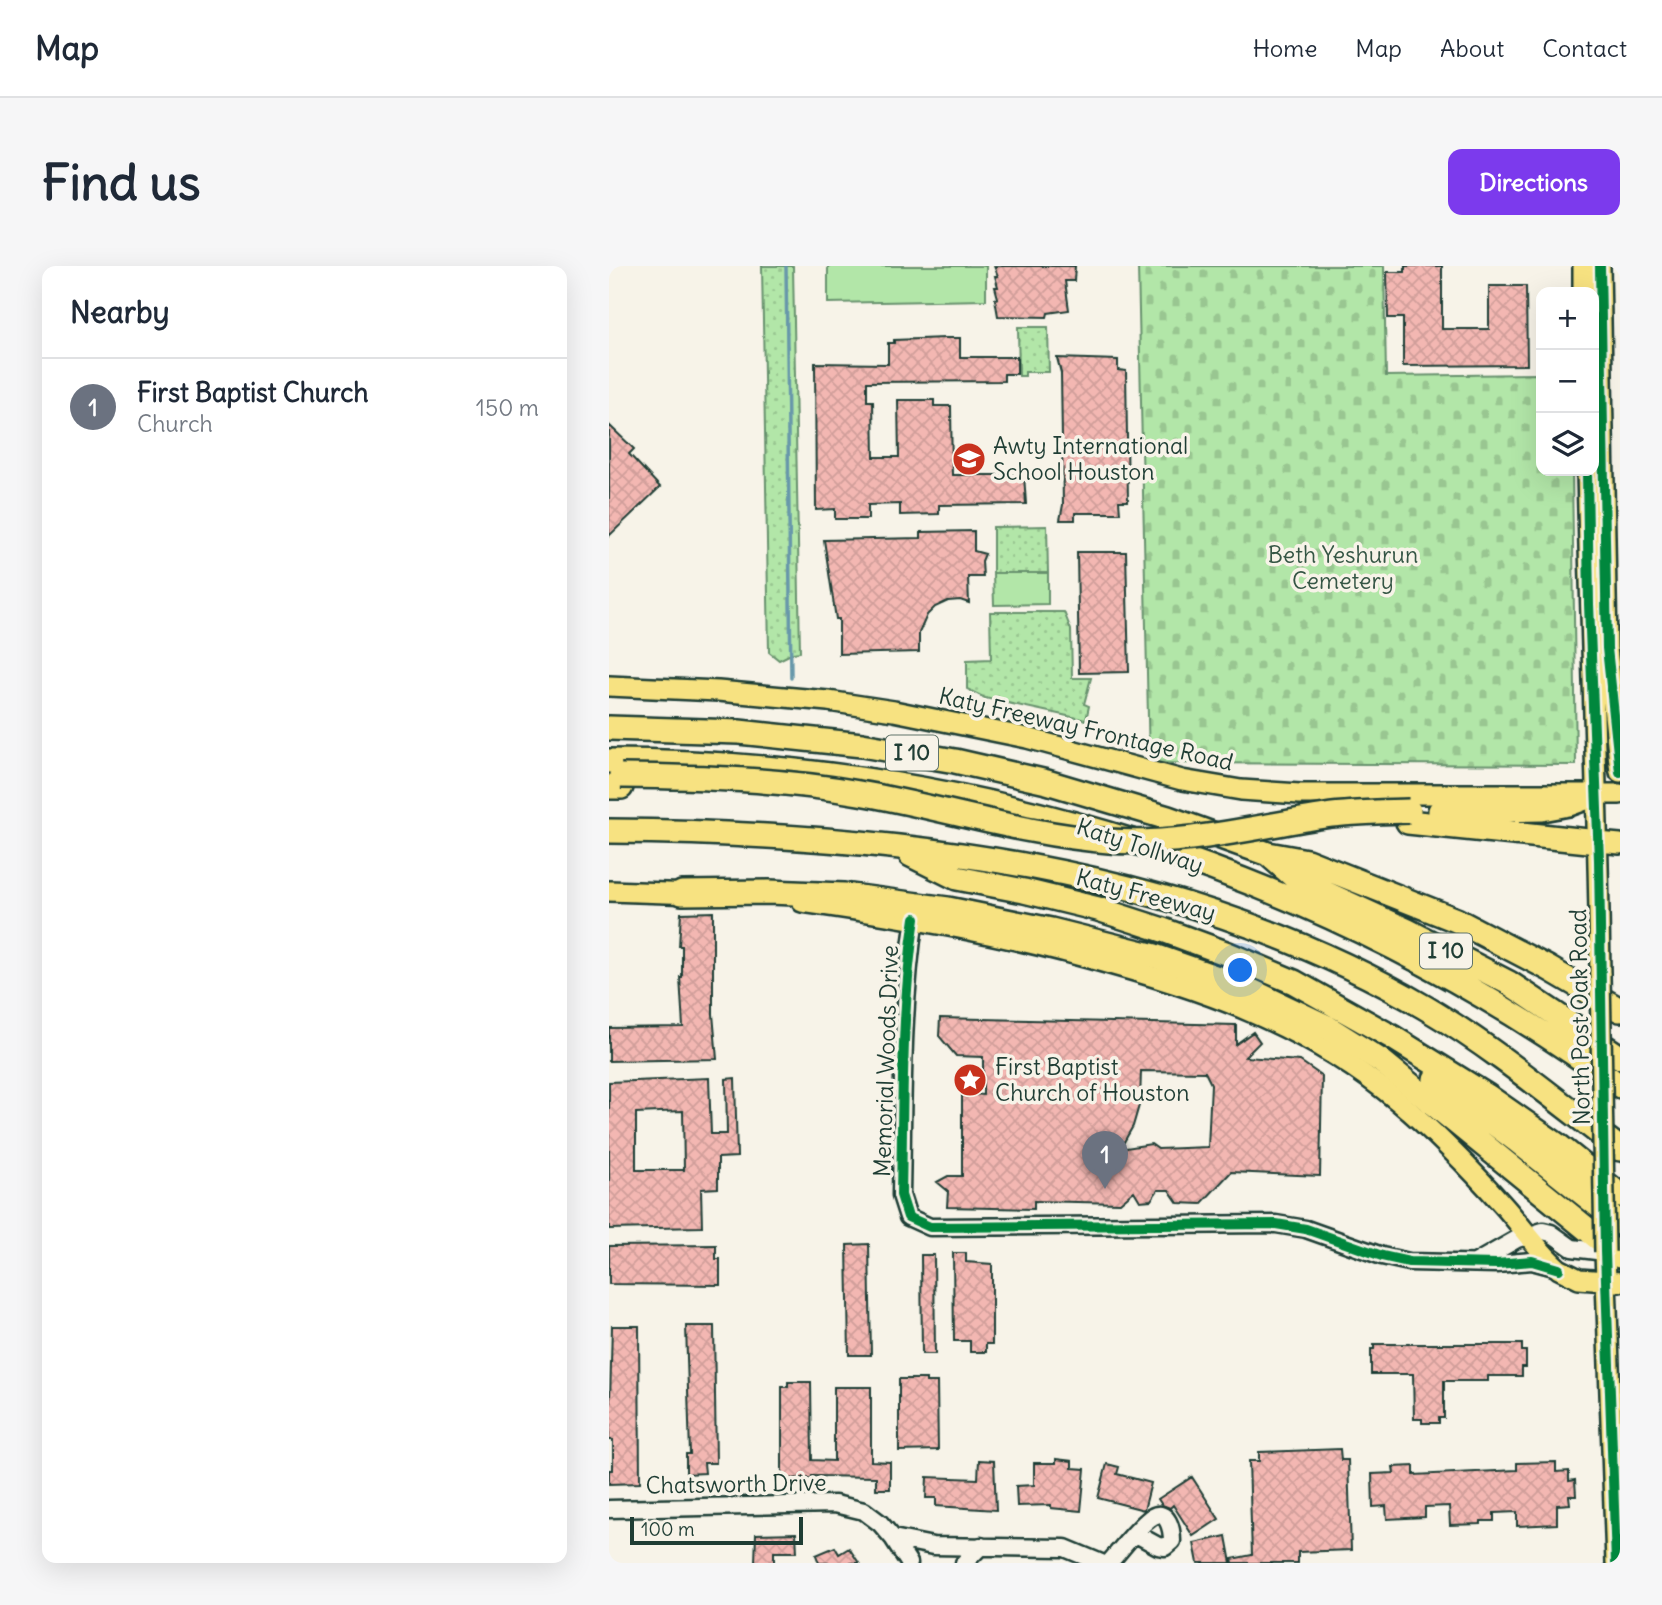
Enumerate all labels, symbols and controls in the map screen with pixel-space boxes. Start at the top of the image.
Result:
text: Map [35,27,99,69]
text: Home [1253,33,1317,63]
text: Map [1355,33,1402,63]
text: About [1440,33,1504,63]
text: Contact [1542,33,1627,63]
button: Directions [1448,149,1620,215]
text: Find us [42,152,200,213]
map controls [1536,287,1599,476]
button: + [1536,287,1599,350]
text: Nearby [70,293,170,331]
button: − [1536,350,1599,413]
text: First Baptist Church [137,376,369,409]
text: 1 [88,393,98,422]
text: 150 m [476,393,539,422]
text: Church [137,409,213,438]
button: layers [1536,413,1599,476]
place label: Awty International School Houston [993,431,1188,486]
school or university icon: Awty International School Houston [950,440,988,478]
park label: Beth Yeshurun Cemetery [1268,540,1418,595]
street label: Katy Freeway Frontage Road [936,680,1236,777]
road number: I 10 [886,736,938,770]
street label: Katy Tollway [1073,811,1207,880]
street label: Katy Freeway [1073,862,1219,927]
street label: North Post Oak Road [1563,909,1596,1126]
road number: I 10 [1420,934,1472,968]
street label: Memorial Woods Drive [867,945,904,1177]
your location [1223,953,1257,987]
place label: First Baptist Church of Houston [995,1052,1189,1107]
place icon: First Baptist Church of Houston [951,1061,989,1099]
pin: 1 [1082,1131,1128,1189]
street label: Chatsworth Drive [645,1467,827,1500]
scale bar [630,1514,803,1546]
text: 100 m [641,1517,695,1541]

